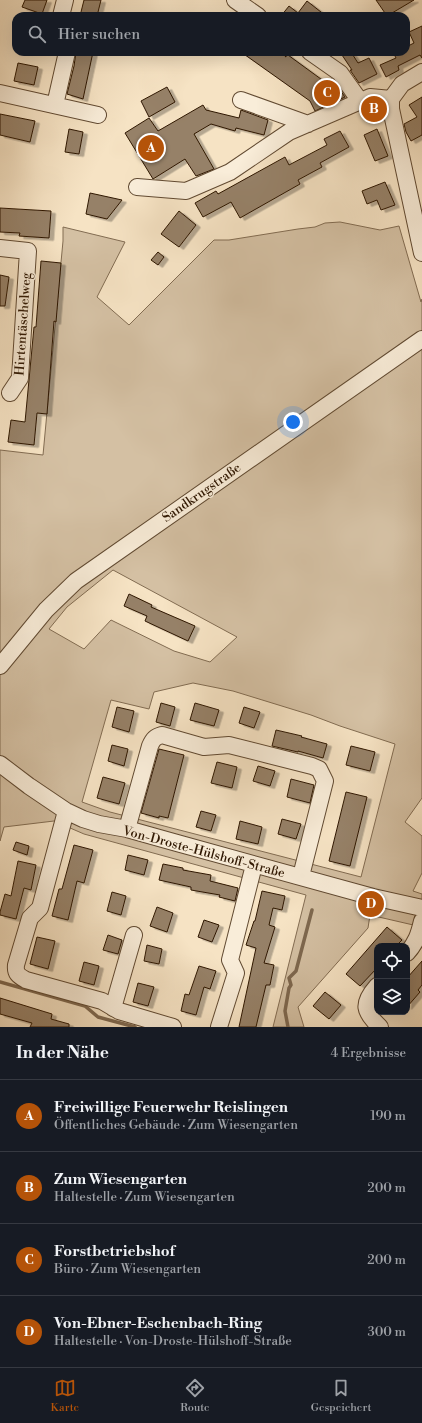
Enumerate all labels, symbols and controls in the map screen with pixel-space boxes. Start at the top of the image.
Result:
search box [12,12,410,56]
icon: search [26,23,48,45]
text: Hier suchen [58,25,140,44]
pin: C [314,78,340,108]
pin: B [361,94,387,124]
pin: A [138,133,164,163]
street label: Hirtentäschelweg [11,272,35,376]
your location [283,412,303,432]
street label: Sandkrugstraße [159,459,244,526]
street label: Von-Droste-Hülshoff-Straße [120,822,287,881]
pin: D [358,889,384,919]
map controls [374,943,410,1015]
button: locate [374,943,410,979]
button: layers [374,979,410,1015]
text: In der Nähe [16,1042,109,1064]
text: 4 Ergebnisse [331,1045,406,1061]
text: Freiwillige Feuerwehr Reislingen [54,1098,288,1117]
text: A [24,1108,34,1124]
text: 190 m [370,1108,406,1124]
text: Öffentliches Gebäude · Zum Wiesengarten [54,1117,298,1133]
text: Zum Wiesengarten [54,1170,187,1189]
text: B [24,1180,34,1196]
text: 200 m [367,1180,406,1196]
text: Haltestelle · Zum Wiesengarten [54,1189,235,1205]
text: Forstbetriebshof [54,1242,175,1261]
text: C [24,1252,34,1268]
text: 200 m [367,1252,406,1268]
text: Büro · Zum Wiesengarten [54,1261,201,1277]
text: Von-Ebner-Eschenbach-Ring [54,1314,262,1333]
text: D [24,1324,34,1340]
text: 300 m [368,1324,406,1340]
text: Haltestelle · Von-Droste-Hülshoff-Straße [54,1333,292,1349]
tab: Karte [51,1377,79,1415]
tab: Route [180,1377,210,1415]
tab: Gespeichert [311,1377,371,1415]

